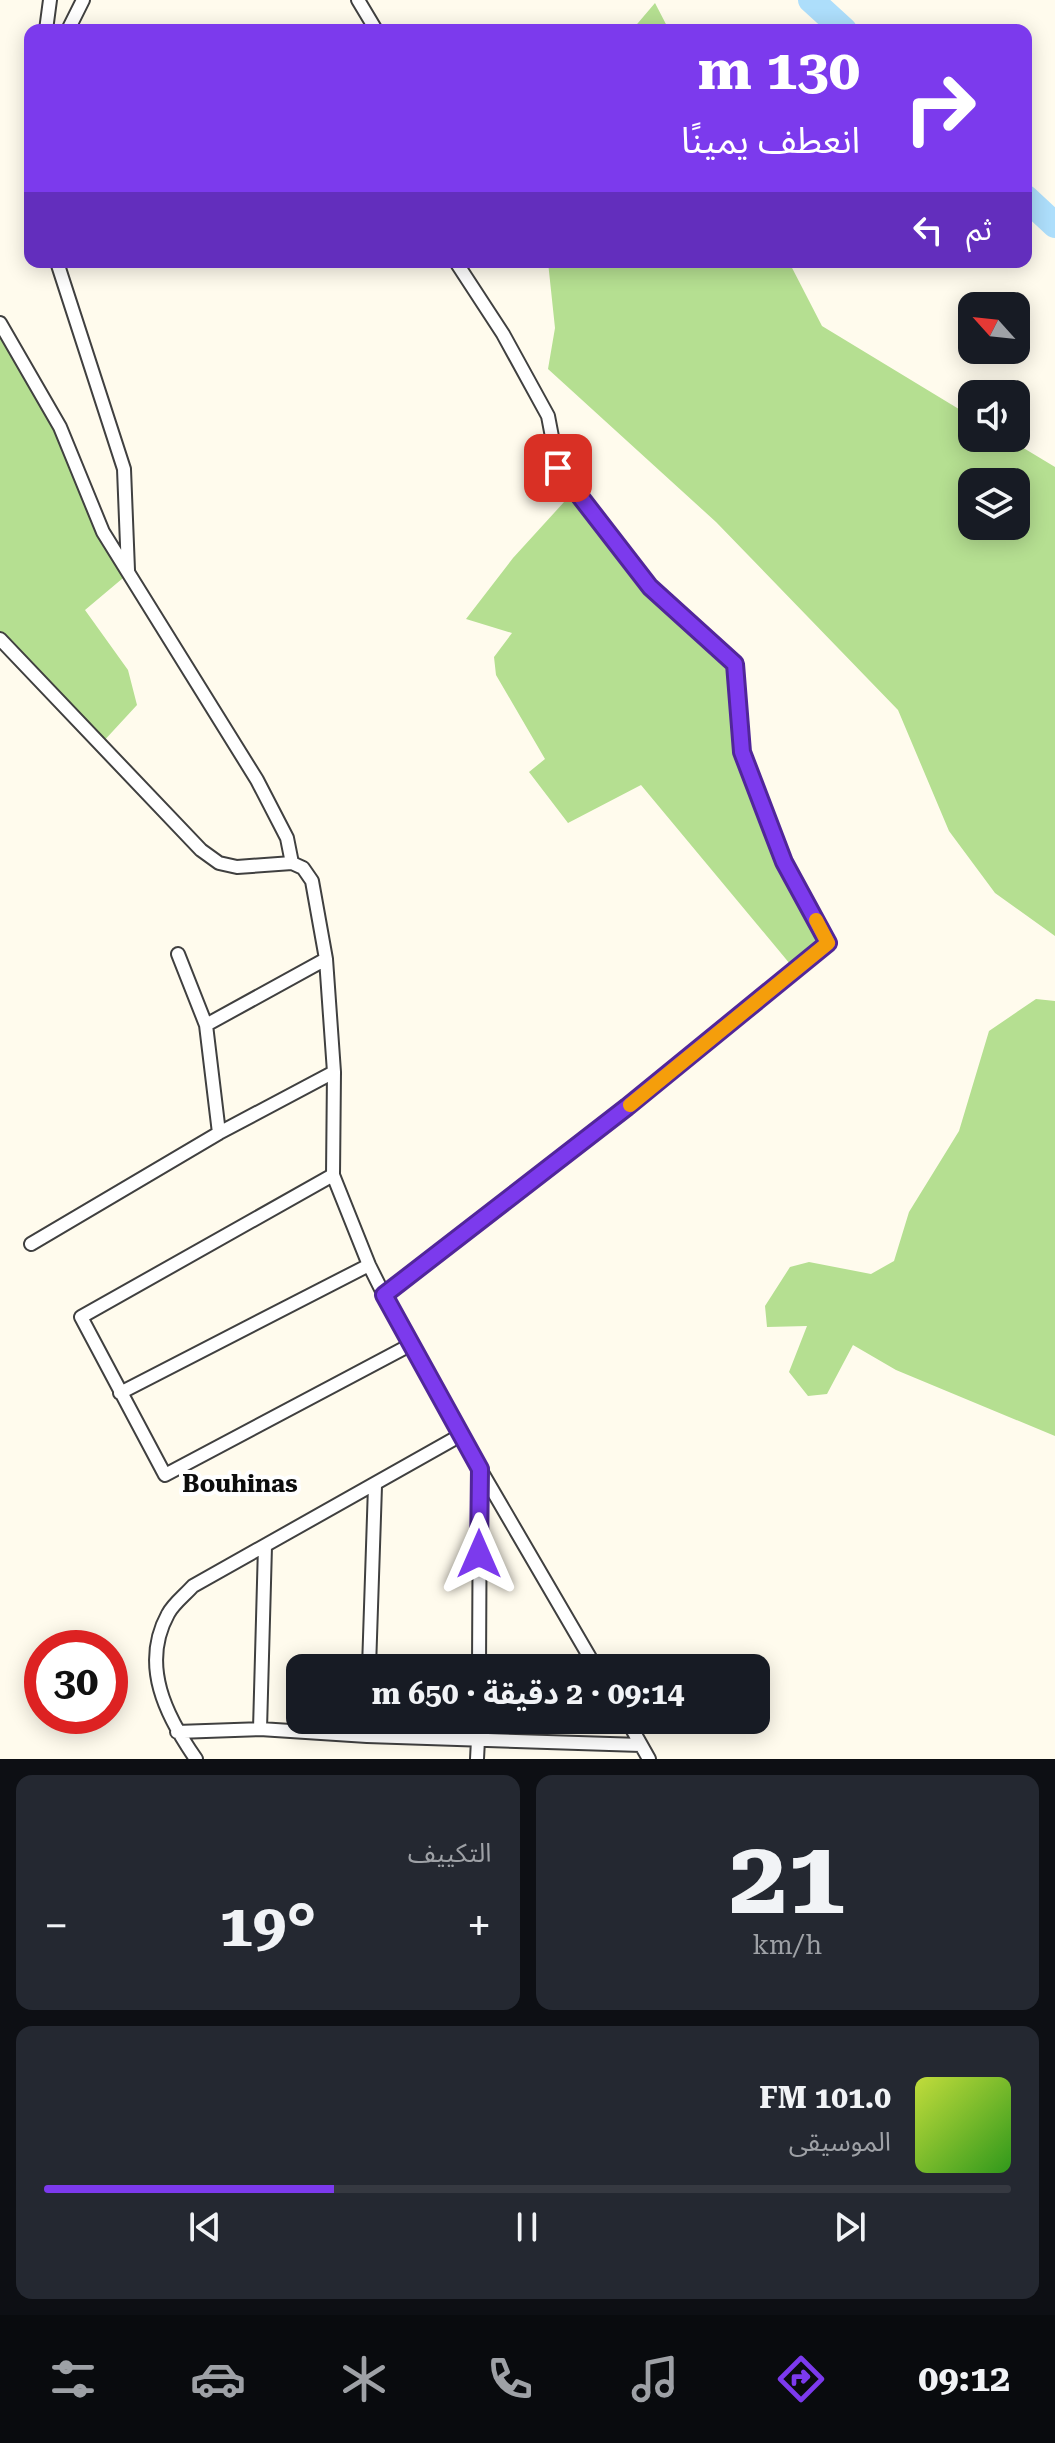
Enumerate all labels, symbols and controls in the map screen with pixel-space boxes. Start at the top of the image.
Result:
text: 130 m [698,37,860,103]
icon: right [888,56,992,160]
text: انعطف يمينًا [681,120,860,162]
icon: left [906,208,950,252]
text: ثم [966,212,992,247]
north arrow [958,292,1030,364]
map controls [958,292,1030,540]
button: sound [958,380,1030,452]
pin [524,434,592,502]
icon: arrive [536,446,580,490]
button: layers [958,468,1030,540]
district label: Bouhinas [182,1470,298,1498]
position arrow [437,1512,521,1596]
speed limit sign: 30 [24,1630,128,1734]
text: 09:14 · 2 دقيقة · 650 m [372,1676,684,1711]
text: 21 [729,1817,846,1938]
text: التكييف [408,1838,492,1868]
text: 19° [219,1890,316,1961]
text: − [44,1900,69,1952]
text: + [467,1900,492,1952]
text: km/h [752,1930,822,1960]
text: 101.0 FM [759,2080,891,2115]
text: الموسيقى [789,2127,891,2157]
icon: previous [183,2205,227,2249]
icon: pause [505,2205,549,2249]
icon: next [828,2205,872,2249]
icon: filters [45,2351,101,2407]
icon: car [190,2351,246,2407]
icon: climate [336,2351,392,2407]
icon: phone [482,2351,538,2407]
icon: music [627,2351,683,2407]
icon: directions [773,2351,829,2407]
text: 09:12 [918,2358,1010,2400]

